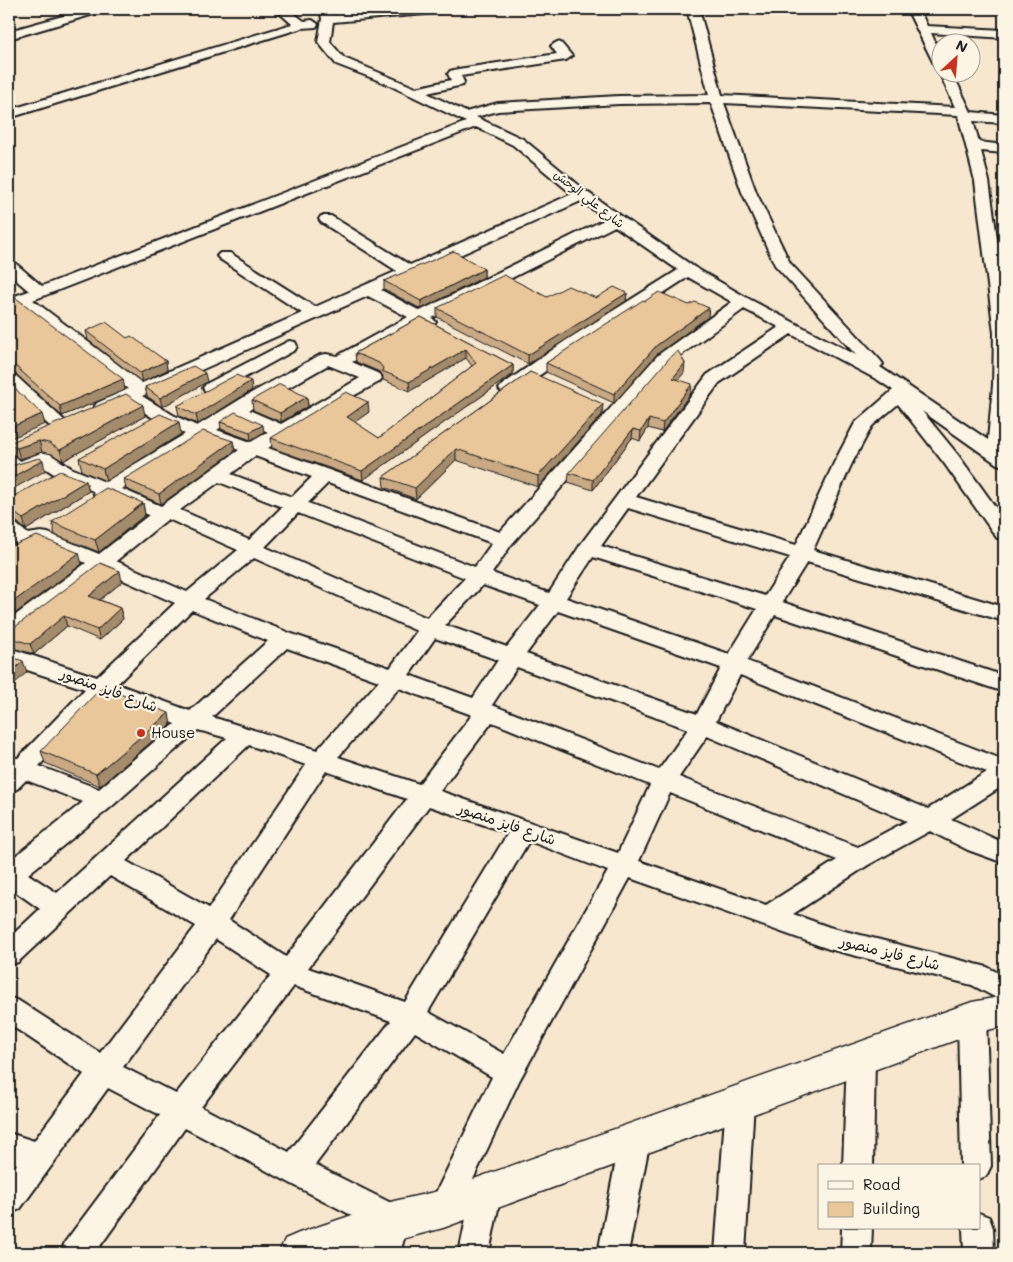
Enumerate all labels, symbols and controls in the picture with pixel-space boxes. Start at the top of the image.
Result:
north arrow [930,32,980,82]
text: N [953,35,971,57]
street label: شارع علي الوحش [549,166,628,234]
street label: شارع فايز منصور [57,662,161,717]
place label: House [151,722,195,742]
marker: House [135,727,147,739]
street label: شارع فايز منصور [455,797,559,850]
street label: شارع فايز منصور [837,930,942,975]
legend [818,1164,980,1230]
text: Road [863,1174,900,1194]
text: Building [863,1198,920,1218]

